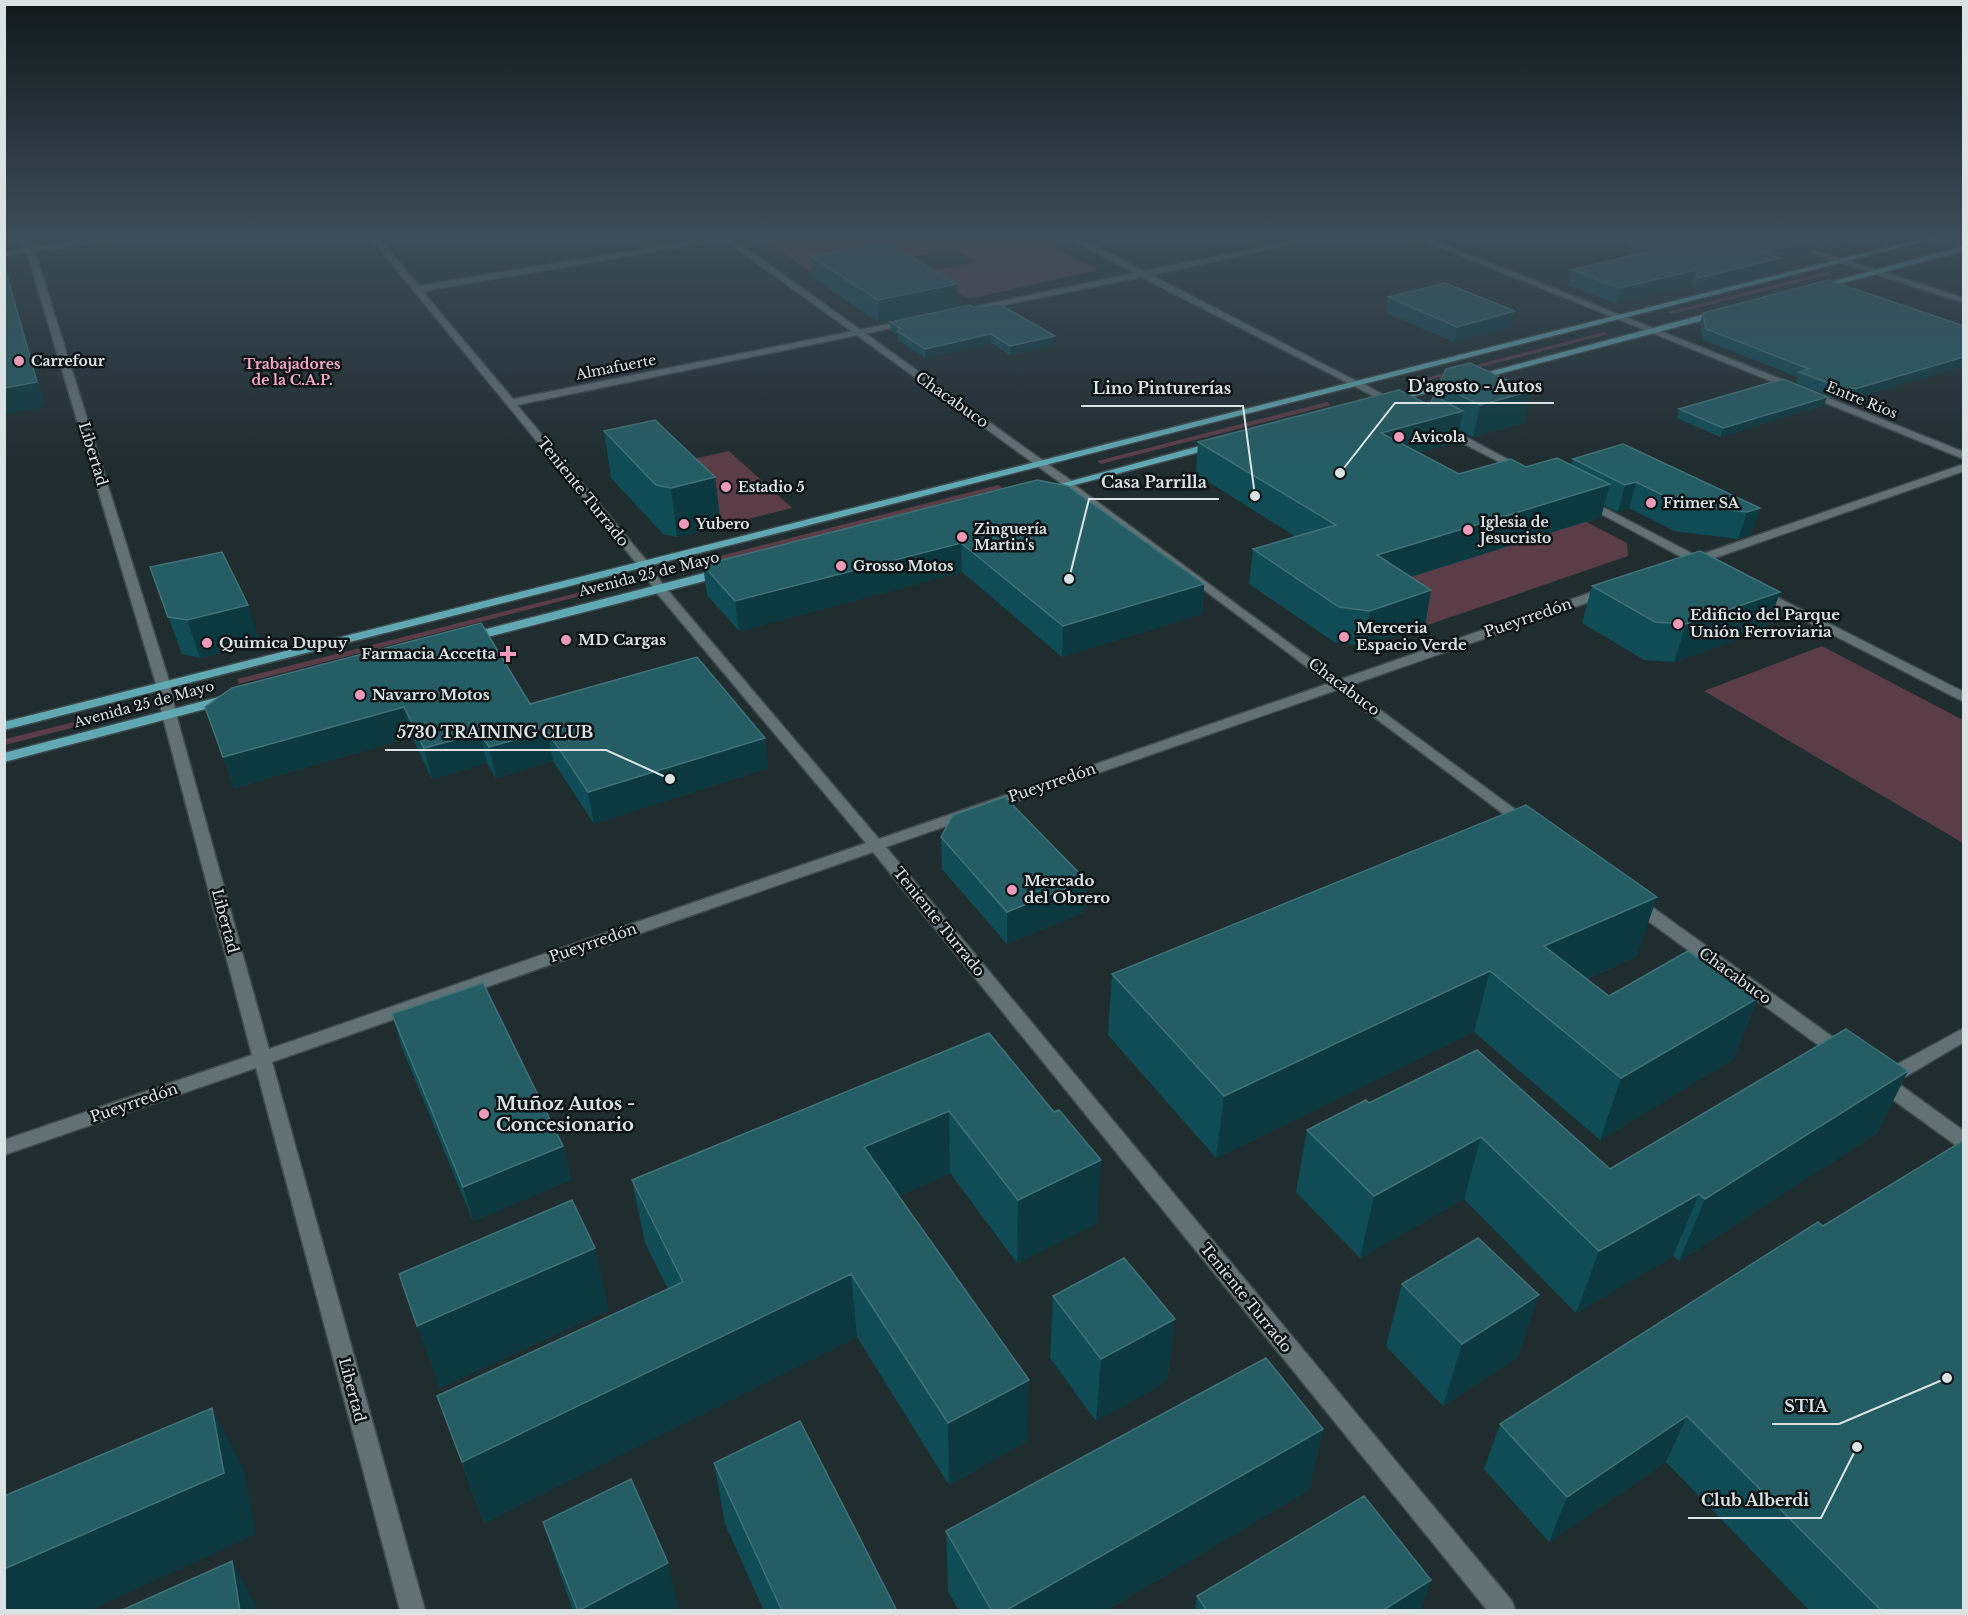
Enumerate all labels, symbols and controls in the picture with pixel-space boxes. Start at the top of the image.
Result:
street label: Almafuerte [573,350,658,384]
place label: Carrefour [31,352,105,370]
marker: Carrefour [12,354,26,368]
district label: Trabajadores de la C.A.P. [244,355,341,389]
street label: Chacabuco [912,368,993,432]
callout: D'agosto - Autos [1395,369,1554,403]
callout: Lino Pinturerías [1081,372,1243,406]
text: D'agosto - Autos [1408,376,1542,396]
text: Lino Pinturerías [1093,378,1231,398]
street label: Entre Ríos [1824,378,1900,422]
street label: Libertad [75,420,112,488]
place label: Avicola [1410,428,1465,446]
marker: Avicola [1392,430,1406,444]
street label: Teniente Turrado [533,433,633,550]
callout: Casa Parrilla [1089,465,1219,499]
text: Casa Parrilla [1101,472,1207,492]
place label: Estadio 5 [738,478,805,496]
marker: Estadio 5 [719,480,733,494]
place label: Frimer SA [1663,494,1740,512]
marker: Frimer SA [1644,496,1658,510]
place label: Iglesia de Jesucristo [1477,513,1551,547]
place label: Yubero [695,515,750,533]
marker: Yubero [677,517,691,531]
place label: Zinguería Martin's [974,520,1047,554]
marker: Iglesia de Jesucristo [1461,523,1475,537]
marker: Zinguería Martin's [955,530,969,544]
street label: Avenida 25 de Mayo [576,548,721,600]
place label: Grosso Motos [853,557,954,575]
marker: Grosso Motos [834,559,848,573]
street label: Pueyrredón [1482,594,1574,641]
place label: Edificio del Parque Unión Ferroviaria [1690,605,1840,641]
marker: Edificio del Parque Unión Ferroviaria [1671,617,1685,631]
place label: Merceria Espacio Verde [1356,618,1467,654]
place label: MD Cargas [578,630,666,649]
marker: Merceria Espacio Verde [1337,630,1351,644]
place label: Quimica Dupuy [219,633,348,652]
marker: MD Cargas [559,633,573,647]
marker: Quimica Dupuy [200,636,214,650]
place label: Farmacia Accetta [361,644,496,663]
marker: Farmacia Accetta [501,647,515,661]
street label: Chacabuco [1305,654,1384,720]
street label: Avenida 25 de Mayo [71,677,216,732]
place label: Navarro Motos [372,685,490,704]
marker: Navarro Motos [353,688,367,702]
callout: 5730 TRAINING CLUB [385,716,606,750]
text: 5730 TRAINING CLUB [397,722,594,742]
street label: Pueyrredón [1006,759,1098,806]
street label: Teniente Turrado [889,863,989,980]
place label: Mercado del Obrero [1024,871,1110,907]
marker: Mercado del Obrero [1005,883,1019,897]
street label: Libertad [208,887,243,955]
street label: Pueyrredón [547,919,639,966]
street label: Chacabuco [1695,943,1775,1008]
street label: Pueyrredón [88,1079,180,1126]
place label: Muñoz Autos - Concesionario [496,1093,635,1136]
marker: Muñoz Autos - Concesionario [477,1107,491,1121]
street label: Teniente Turrado [1196,1239,1296,1356]
street label: Libertad [335,1356,370,1424]
callout: STIA [1772,1390,1839,1424]
text: STIA [1784,1396,1829,1416]
callout: Club Alberdi [1688,1484,1821,1518]
text: Club Alberdi [1701,1490,1809,1510]

